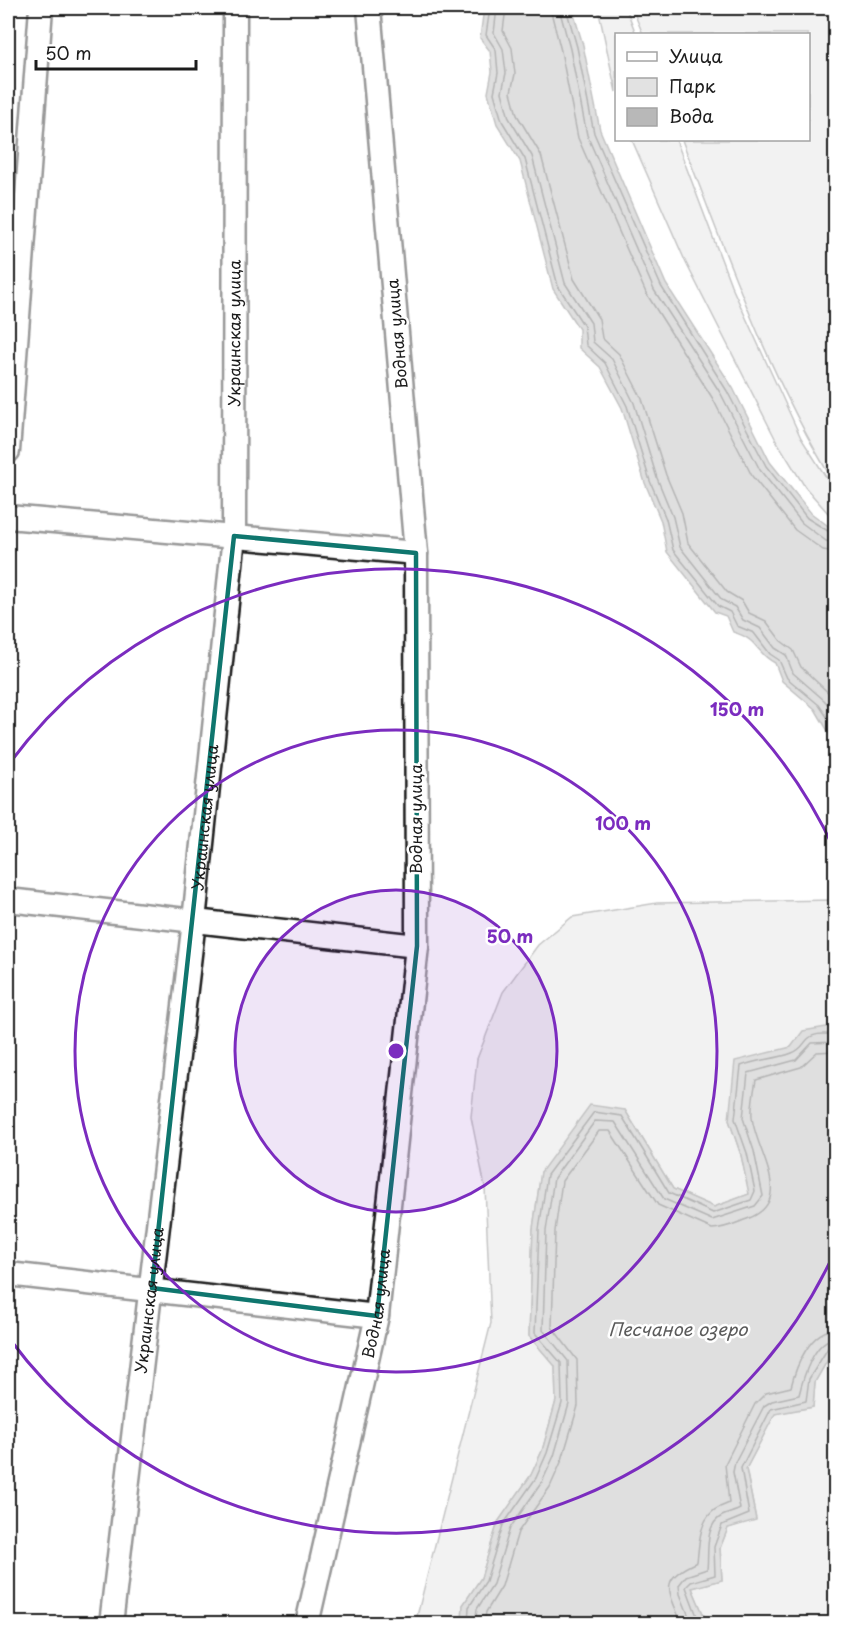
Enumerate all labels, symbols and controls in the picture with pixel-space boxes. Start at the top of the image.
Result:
scale bar [36,33,196,71]
legend [615,33,810,141]
text: 50 m [45,39,92,66]
text: Улица [669,42,723,69]
text: Парк [669,72,716,99]
text: Вода [669,102,714,129]
street label: Украинская улица [221,260,246,406]
street label: Водная улица [379,278,413,390]
text: 150 m [710,695,764,722]
street label: Украинская улица [184,743,223,892]
street label: Водная улица [403,764,427,874]
text: 100 m [595,809,651,836]
text: 50 m [487,922,533,949]
centre of rings [386,1041,406,1061]
street label: Украинская улица [128,1226,169,1374]
street label: Водная улица [355,1248,395,1361]
water label: Песчаное озеро [608,1315,748,1342]

